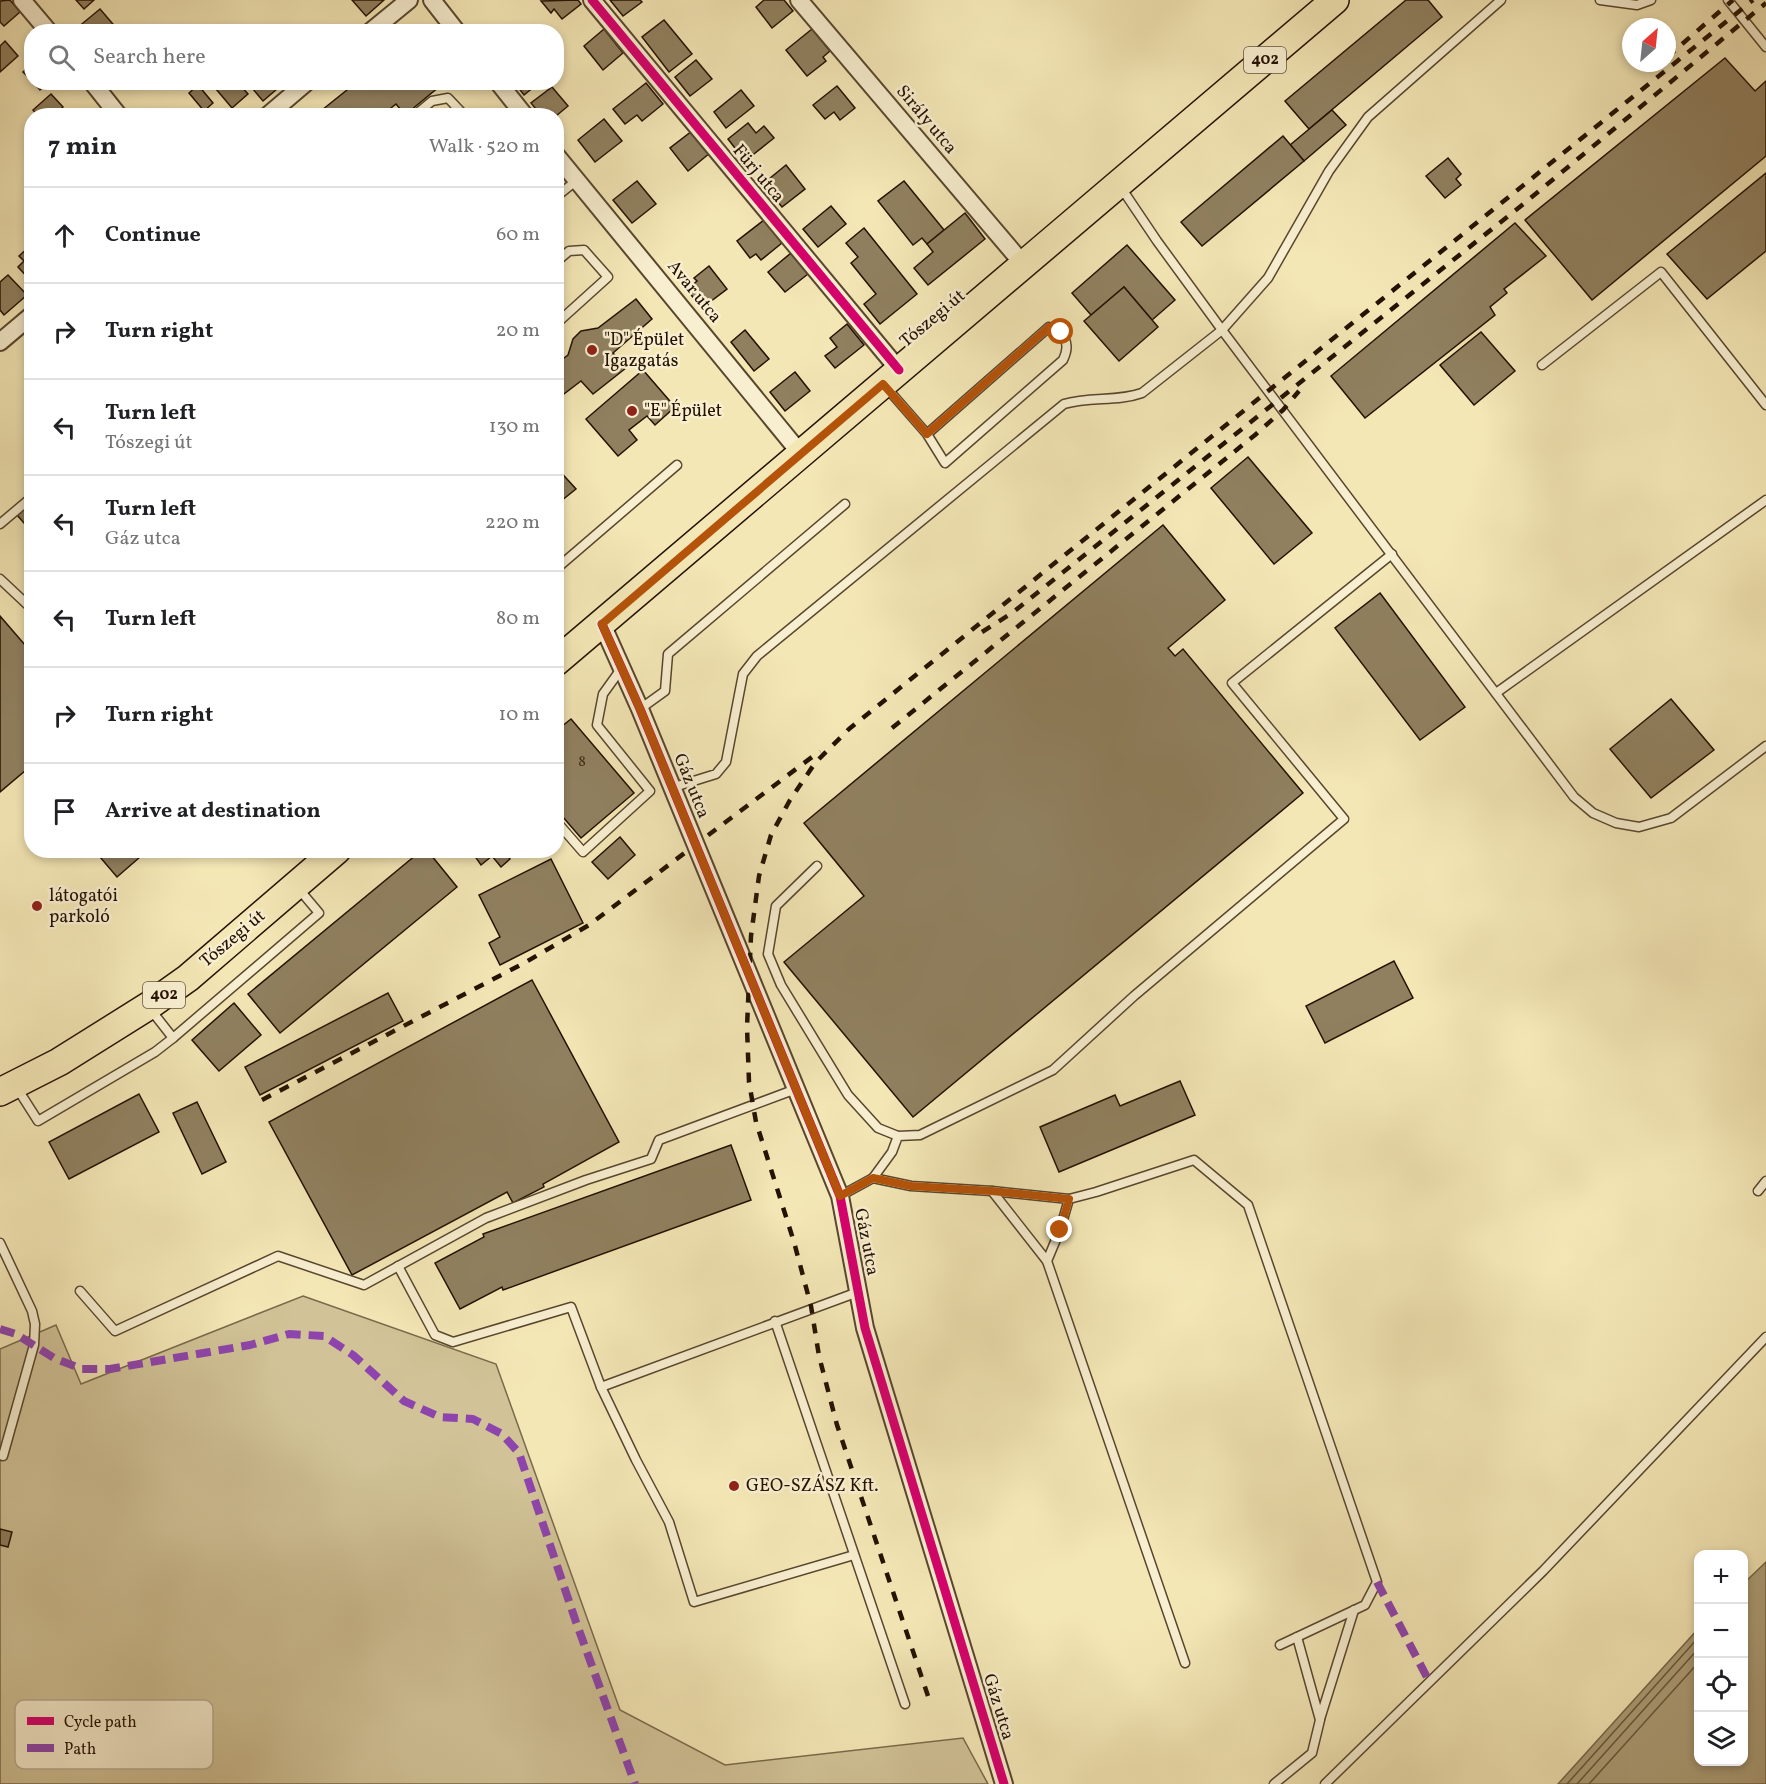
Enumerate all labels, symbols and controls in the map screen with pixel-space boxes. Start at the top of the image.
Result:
north arrow [1622,18,1676,72]
search box [24,24,564,90]
icon: search [45,41,78,74]
text: Search here [93,42,206,73]
road number: 402 [1244,47,1286,73]
street label: Sirály utca [890,80,962,160]
text: 7 min [48,129,117,165]
text: Walk · 520 m [429,133,540,161]
street label: Fürj utca [726,139,790,209]
icon: ahead [48,219,81,252]
text: Continue [105,220,201,251]
text: 60 m [496,221,540,249]
street label: Avar utca [661,255,727,329]
street label: Tószegi út [895,284,971,354]
icon: right [48,315,81,348]
text: Turn right [105,316,213,347]
text: 20 m [496,317,540,345]
route start [1047,318,1073,344]
place label: "D" Épület Igazgatás [604,328,684,374]
marker: "D" Épület Igazgatás [585,343,599,357]
text: Turn left [105,398,196,429]
place label: "E" Épület [644,399,722,424]
marker: "E" Épület [625,404,639,418]
icon: left [48,411,81,444]
text: 130 m [489,413,540,441]
text: Tószegi út [105,429,193,457]
text: Turn left [105,494,196,525]
icon: left [48,507,81,540]
text: 220 m [485,509,540,537]
text: Gáz utca [105,525,181,553]
icon: left [48,603,81,636]
text: Turn left [105,604,196,635]
text: 80 m [496,605,540,633]
icon: right [48,699,81,732]
text: Turn right [105,700,213,731]
text: 10 m [499,701,540,729]
street label: Gáz utca [667,750,715,822]
house number: 8 [578,752,586,773]
icon: arrive [48,795,81,828]
text: Arrive at destination [105,796,321,827]
place label: látogatói parkoló [49,884,118,930]
marker: látogatói parkoló [30,899,44,913]
street label: Tószegi út [195,904,271,974]
road number: 402 [143,982,185,1008]
street label: Gáz utca [847,1206,885,1278]
route end [1046,1216,1072,1242]
place label: GEO-SZÁSZ Kft. [746,1474,878,1499]
marker: GEO-SZÁSZ Kft. [727,1479,741,1493]
map controls [1694,1550,1748,1766]
button: + [1694,1550,1748,1604]
button: − [1694,1604,1748,1658]
button: locate [1694,1658,1748,1712]
street label: Gáz utca [976,1671,1020,1743]
legend [15,1700,213,1769]
text: Cycle path [64,1712,137,1734]
button: layers [1694,1712,1748,1766]
text: Path [64,1739,96,1761]

